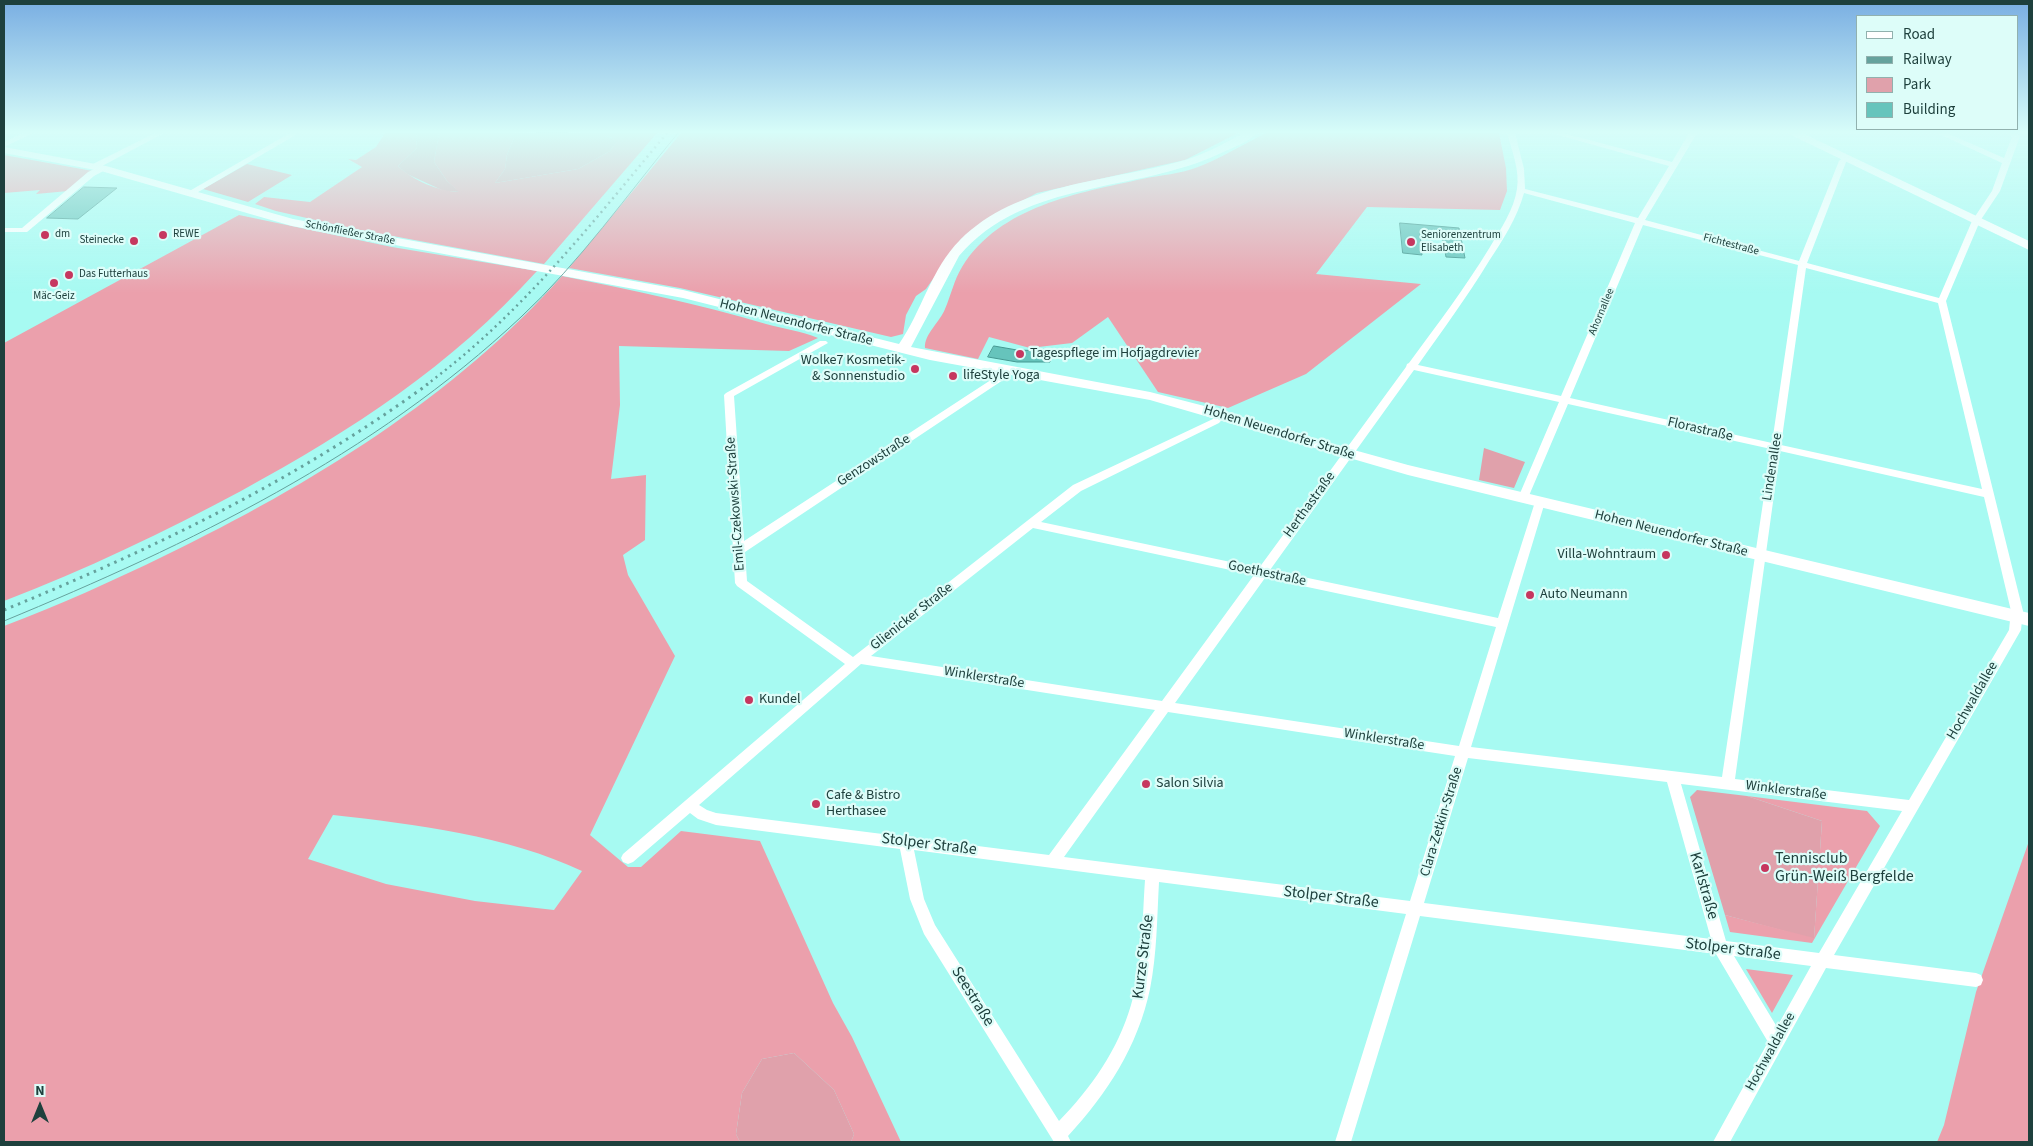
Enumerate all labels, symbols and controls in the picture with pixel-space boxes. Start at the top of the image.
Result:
legend [1856,15,2018,130]
text: Road [1903,24,1935,45]
text: Railway [1903,49,1952,70]
text: Park [1903,74,1931,95]
text: Building [1903,99,1955,120]
street label: Schönfließer Straße [304,218,396,248]
place label: dm [55,228,70,242]
place label: REWE [173,228,199,242]
marker: dm [39,229,51,241]
marker: REWE [157,229,169,241]
place label: Seniorenzentrum Elisabeth [1421,229,1501,255]
street label: Fichtestraße [1702,231,1760,259]
place label: Steinecke [79,234,124,248]
marker: Steinecke [128,235,140,247]
marker: Seniorenzentrum Elisabeth [1405,236,1417,248]
place label: Das Futterhaus [79,268,148,282]
marker: Das Futterhaus [63,269,75,281]
marker: Mäc-Geiz [48,277,60,289]
street label: Ahornallee [1586,286,1618,338]
place label: Mäc-Geiz [33,290,75,304]
street label: Hohen Neuendorfer Straße [718,296,874,350]
place label: Tagespflege im Hofjagdrevier [1030,346,1199,362]
marker: Tagespflege im Hofjagdrevier [1014,348,1026,360]
place label: Wolke7 Kosmetik- & Sonnenstudio [801,353,905,386]
marker: Wolke7 Kosmetik- & Sonnenstudio [909,363,921,375]
place label: lifeStyle Yoga [963,368,1040,384]
marker: lifeStyle Yoga [947,370,959,382]
street label: Hohen Neuendorfer Straße [1201,402,1357,464]
street label: Florastraße [1666,414,1734,446]
street label: Genzowstraße [834,431,914,491]
street label: Lindenallee [1759,432,1787,502]
street label: Emil-Czekowski-Straße [723,436,749,572]
street label: Herthastraße [1281,469,1339,541]
street label: Hohen Neuendorfer Straße [1593,507,1749,561]
place label: Villa-Wohntraum [1558,547,1656,563]
marker: Villa-Wohntraum [1660,549,1672,561]
street label: Goethestraße [1227,558,1307,590]
street label: Glienicker Straße [867,580,957,654]
place label: Auto Neumann [1540,587,1628,603]
marker: Auto Neumann [1524,589,1536,601]
street label: Hochwaldallee [1944,659,2002,743]
street label: Winklerstraße [943,663,1025,693]
place label: Kundel [759,692,800,708]
marker: Kundel [743,694,755,706]
street label: Winklerstraße [1343,725,1425,755]
street label: Clara-Zetkin-Straße [1417,765,1467,879]
place label: Salon Silvia [1156,776,1224,792]
marker: Salon Silvia [1140,778,1152,790]
street label: Winklerstraße [1745,778,1827,804]
place label: Cafe & Bistro Herthasee [826,788,900,820]
marker: Cafe & Bistro Herthasee [810,798,822,810]
street label: Stolper Straße [880,830,978,860]
place label: Tennisclub Grün-Weiß Bergfelde [1775,849,1914,887]
street label: Karlstraße [1684,850,1722,922]
marker: Tennisclub Grün-Weiß Bergfelde [1759,862,1771,874]
street label: Stolper Straße [1282,883,1380,913]
street label: Kurze Straße [1129,914,1159,1000]
street label: Stolper Straße [1684,935,1782,965]
street label: Seestraße [946,964,998,1030]
street label: Hochwaldallee [1743,1010,1799,1094]
north arrow [15,1081,65,1131]
text: N [35,1081,45,1101]

